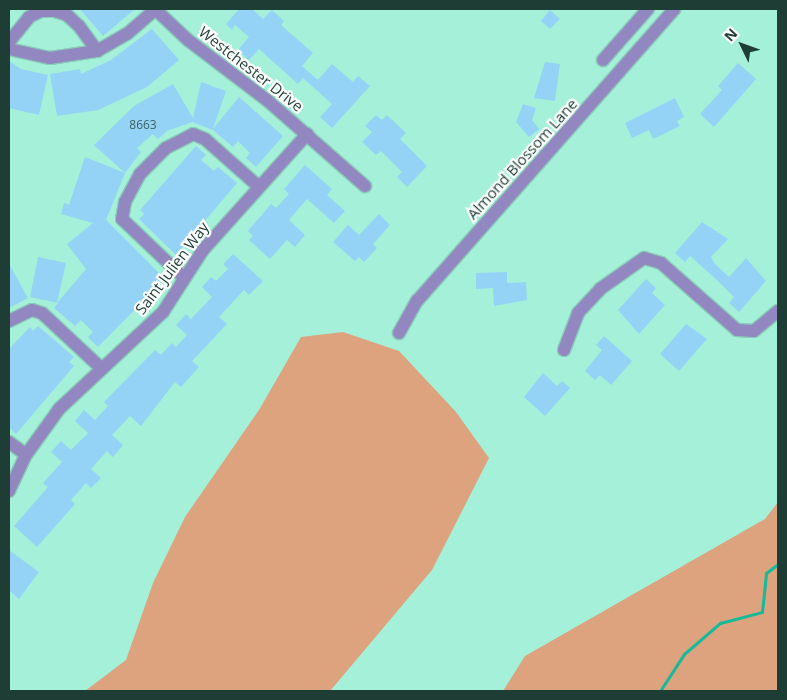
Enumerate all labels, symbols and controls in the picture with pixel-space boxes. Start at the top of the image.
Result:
north arrow [717,20,767,70]
street label: Westchester Drive [195,23,307,115]
text: N [720,24,741,45]
street label: Almond Blossom Lane [463,95,581,223]
house number: 8663 [129,118,157,132]
street label: Saint Julien Way [131,218,213,318]

